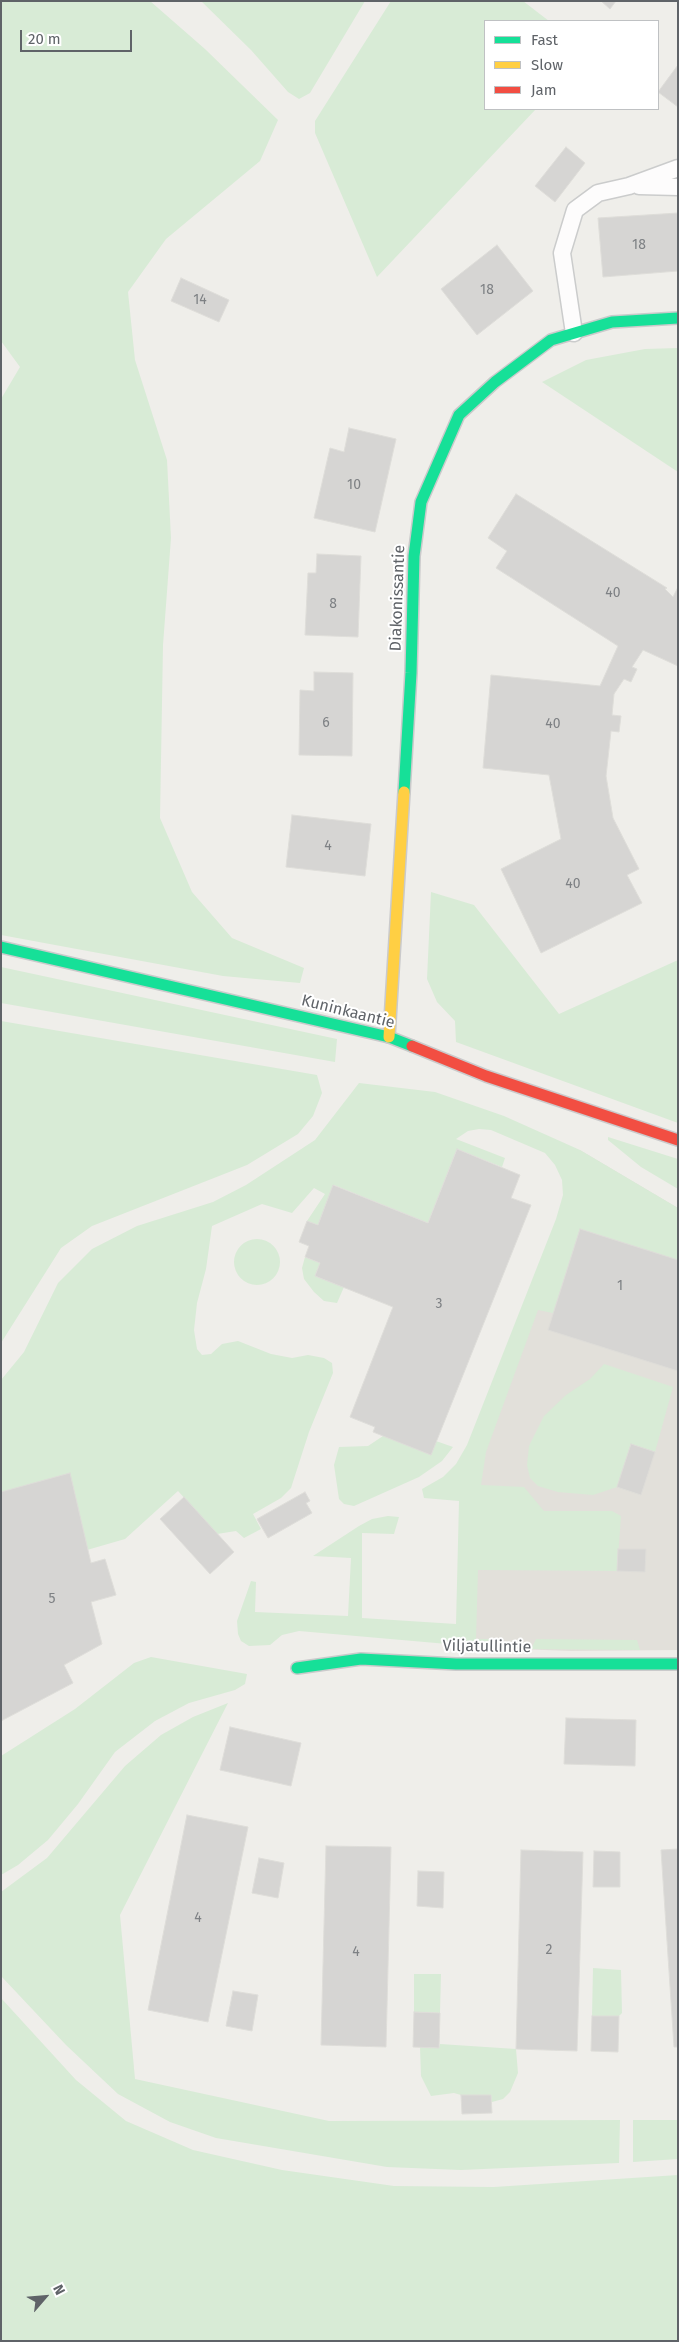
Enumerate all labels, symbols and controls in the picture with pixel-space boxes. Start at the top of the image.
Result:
scale bar [22,20,135,52]
legend [484,20,659,110]
text: 20 m [28,30,61,48]
text: Fast [531,31,558,49]
text: Slow [531,56,563,74]
text: Jam [531,81,557,99]
house number: 18 [632,237,646,253]
house number: 18 [480,282,494,298]
house number: 14 [193,292,207,308]
house number: 10 [347,477,361,493]
street label: Diakonissantie [387,544,409,652]
house number: 40 [605,585,621,601]
house number: 8 [329,596,337,612]
house number: 6 [322,715,330,731]
house number: 40 [545,716,561,732]
house number: 4 [324,838,332,854]
house number: 40 [565,876,581,892]
street label: Kuninkaantie [299,991,397,1033]
house number: 1 [617,1278,623,1294]
house number: 3 [436,1296,442,1312]
house number: 5 [48,1591,56,1607]
street label: Viljatullintie [443,1637,531,1657]
house number: 4 [194,1910,202,1926]
house number: 2 [546,1942,552,1958]
house number: 4 [352,1944,360,1960]
north arrow [20,2272,70,2322]
text: N [49,2282,68,2298]

